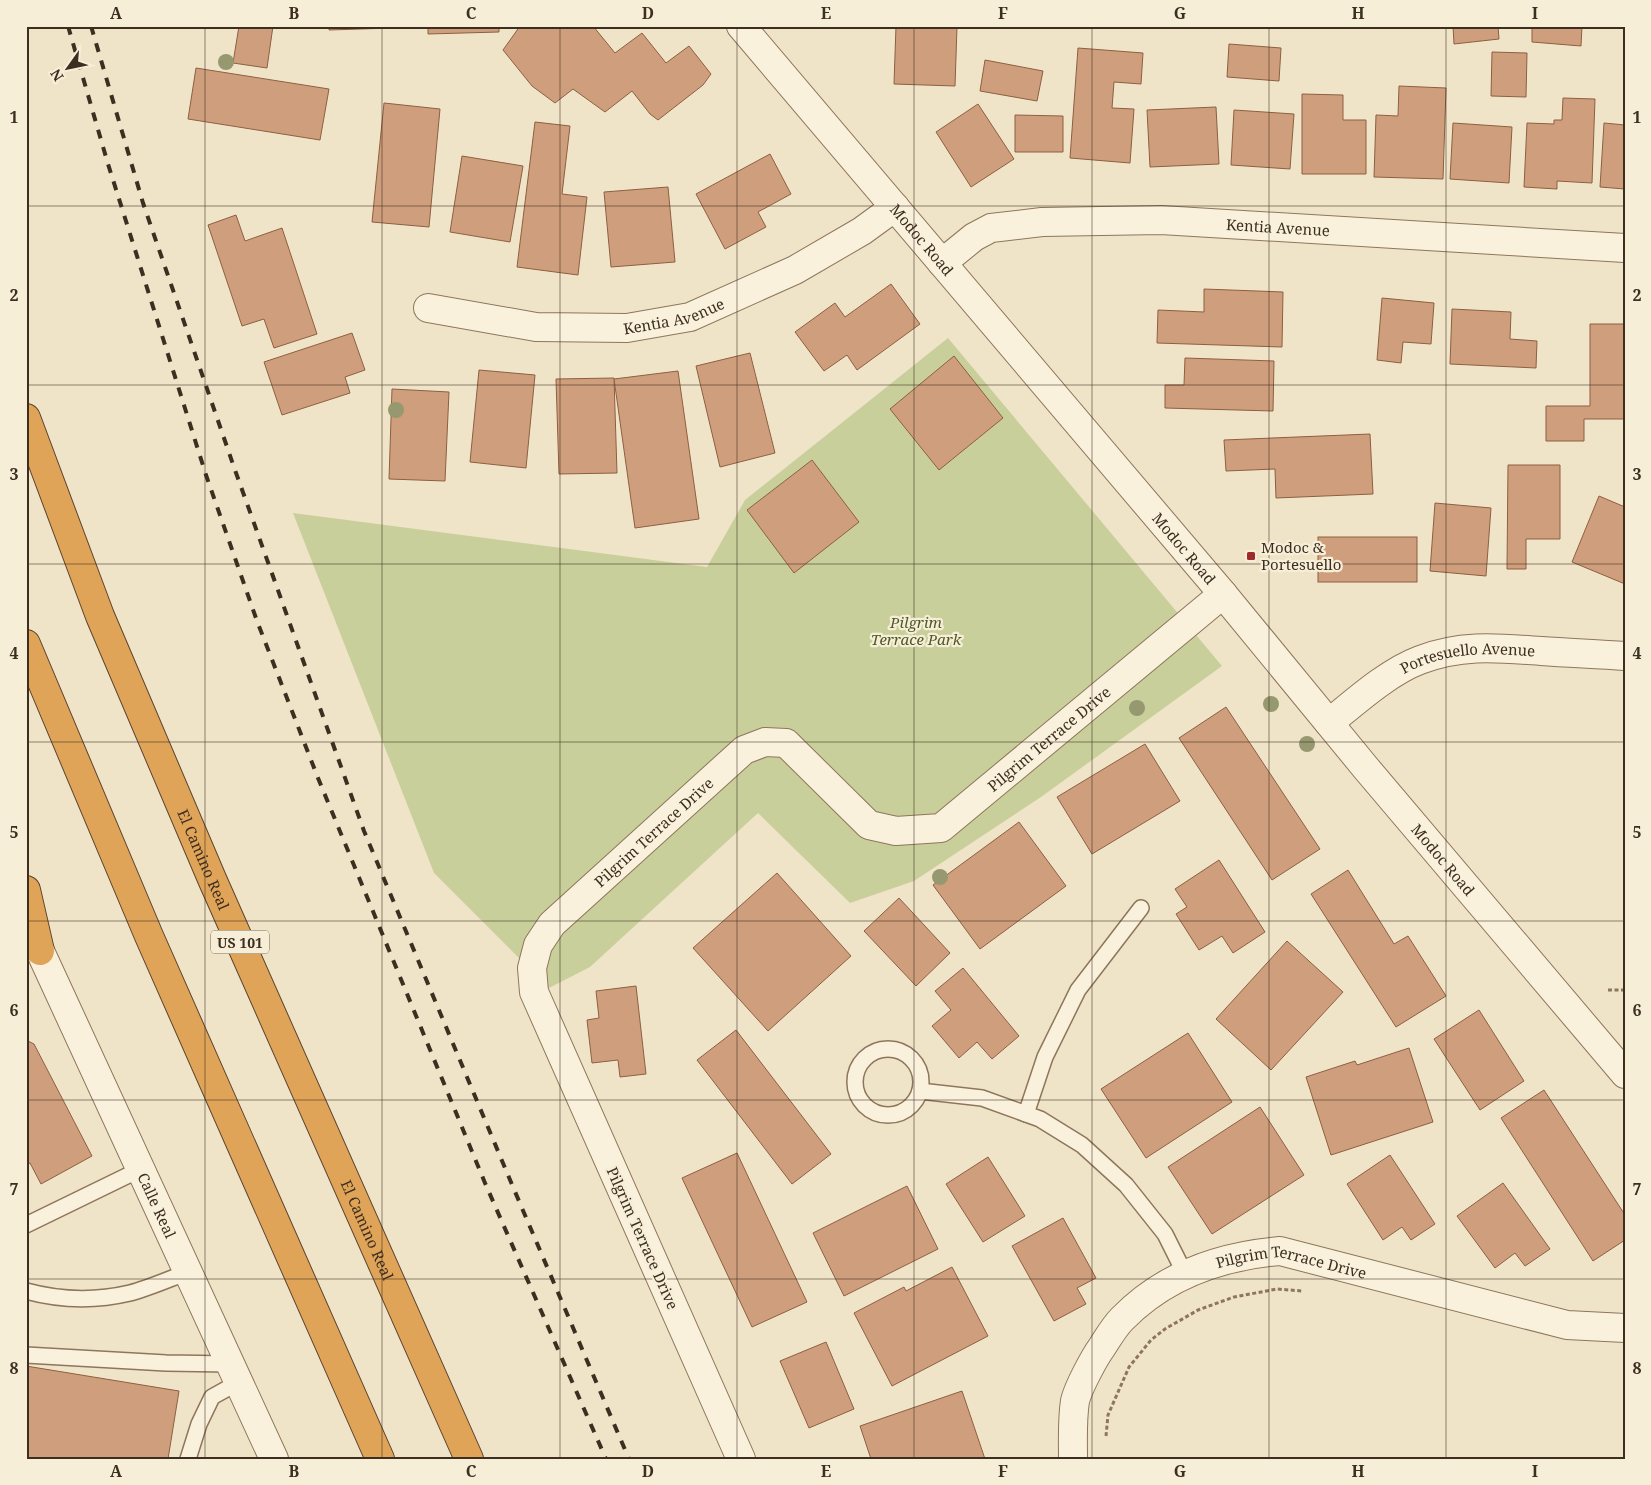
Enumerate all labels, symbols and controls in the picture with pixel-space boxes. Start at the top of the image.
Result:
text: A [110,2,123,24]
text: B [289,2,300,24]
text: C [466,2,477,24]
text: D [642,2,654,24]
text: E [821,2,831,24]
text: F [998,2,1008,24]
text: G [1174,2,1186,24]
text: H [1351,2,1365,24]
text: I [1532,2,1538,24]
north arrow [42,42,92,92]
text: N [46,66,68,85]
text: 1 [9,106,19,128]
text: 1 [1632,106,1642,128]
street label: Modoc Road [886,199,958,280]
street label: Kentia Avenue [1225,214,1330,240]
text: 2 [9,284,19,306]
text: 2 [1632,284,1642,306]
street label: Kentia Avenue [622,293,727,338]
text: 3 [9,463,19,485]
text: 3 [1632,463,1642,485]
street label: Modoc Road [1148,508,1220,588]
place label: Modoc & Portesuello [1261,537,1341,574]
marker: Modoc & Portesuello [1245,550,1257,562]
park label: Pilgrim Terrace Park [871,612,962,649]
street label: Portesuello Avenue [1396,638,1536,678]
text: 4 [9,642,19,664]
text: 4 [1632,642,1642,664]
street label: Pilgrim Terrace Drive [983,682,1114,796]
street label: Pilgrim Terrace Drive [590,773,717,891]
street label: El Camino Real [173,806,235,913]
street label: Modoc Road [1407,819,1479,900]
text: 5 [9,821,19,843]
text: 5 [1632,821,1642,843]
road number: US 101 [211,930,269,954]
text: 6 [9,999,19,1021]
text: 6 [1632,999,1642,1021]
street label: Pilgrim Terrace Drive [603,1164,683,1312]
street label: Calle Real [133,1169,181,1242]
street label: El Camino Real [336,1177,399,1284]
text: 7 [9,1178,19,1200]
text: 7 [1632,1178,1642,1200]
street label: Pilgrim Terrace Drive [1213,1241,1369,1283]
text: 8 [9,1357,19,1379]
text: 8 [1632,1357,1642,1379]
text: A [110,1460,123,1482]
text: B [289,1460,300,1482]
text: C [466,1460,477,1482]
text: D [642,1460,654,1482]
text: E [821,1460,831,1482]
text: F [998,1460,1008,1482]
text: G [1174,1460,1186,1482]
text: H [1351,1460,1365,1482]
text: I [1532,1460,1538,1482]

